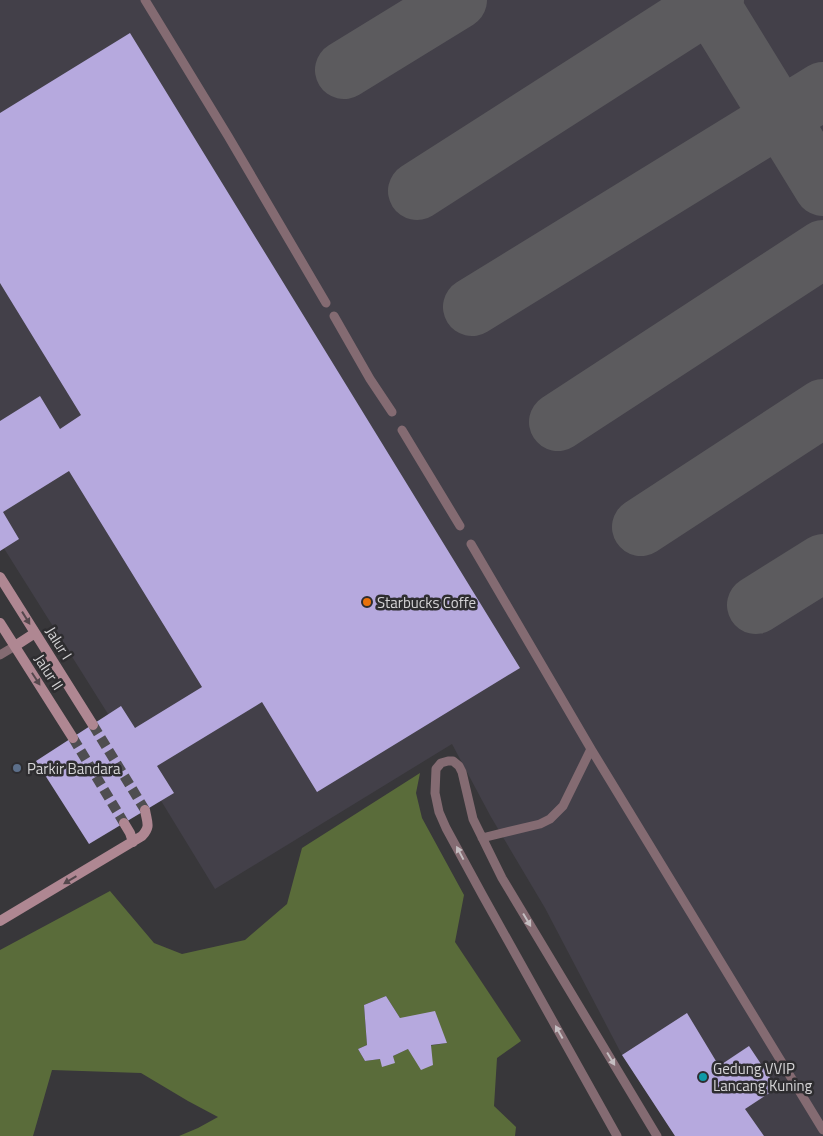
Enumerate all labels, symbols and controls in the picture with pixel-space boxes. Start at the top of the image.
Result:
place label: Starbucks Coffe [377,591,476,614]
marker: Starbucks Coffe [361,596,373,608]
one-way arrow [21,612,31,625]
street label: Jalur I [40,622,78,664]
street label: Jalur II [29,649,69,695]
one-way arrow [31,673,40,686]
place label: Parkir Bandara [27,757,121,780]
marker: Parkir Bandara [11,762,23,774]
one-way arrow [456,846,464,860]
one-way arrow [64,875,77,884]
one-way arrow [523,913,532,926]
one-way arrow [555,1025,563,1040]
one-way arrow [606,1052,615,1066]
place label: Gedung VVIP Lancang Kuning [713,1057,813,1097]
marker: Gedung VVIP Lancang Kuning [697,1071,709,1083]

